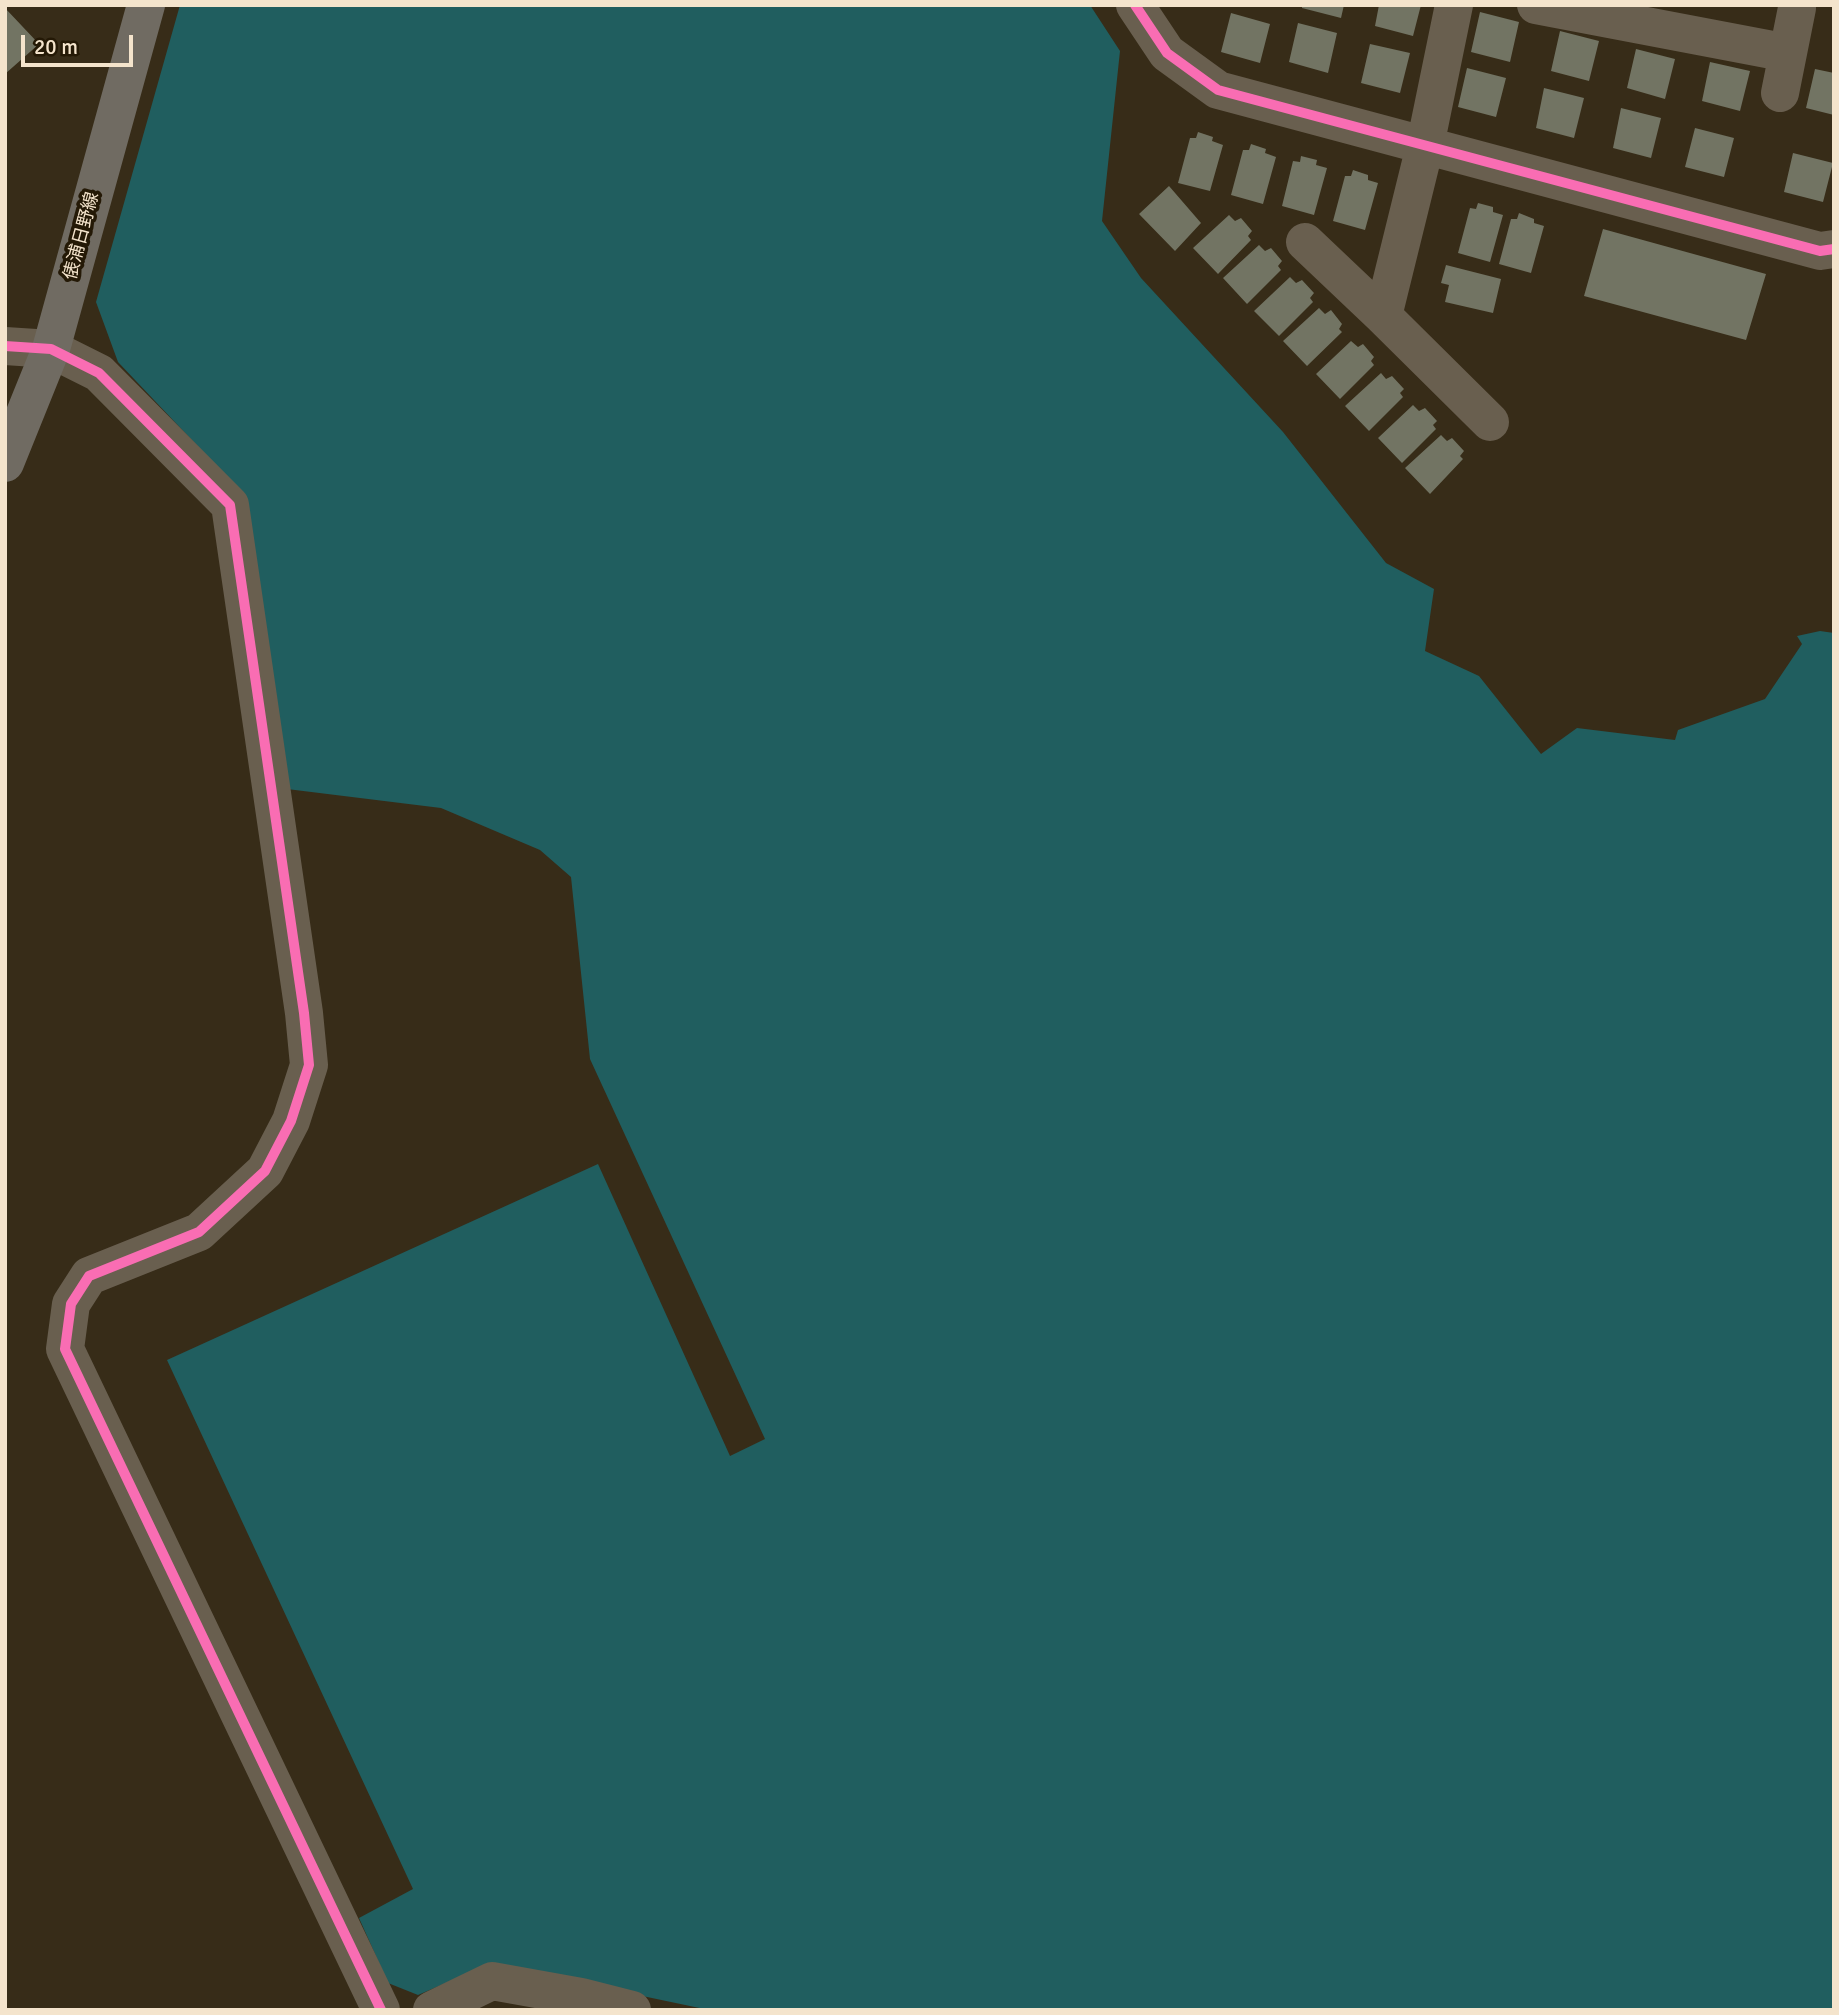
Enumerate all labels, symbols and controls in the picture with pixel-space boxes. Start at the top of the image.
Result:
scale bar [24,21,136,65]
text: 20 m [34,34,78,60]
street label: 俵浦日野線 [60,190,104,282]

